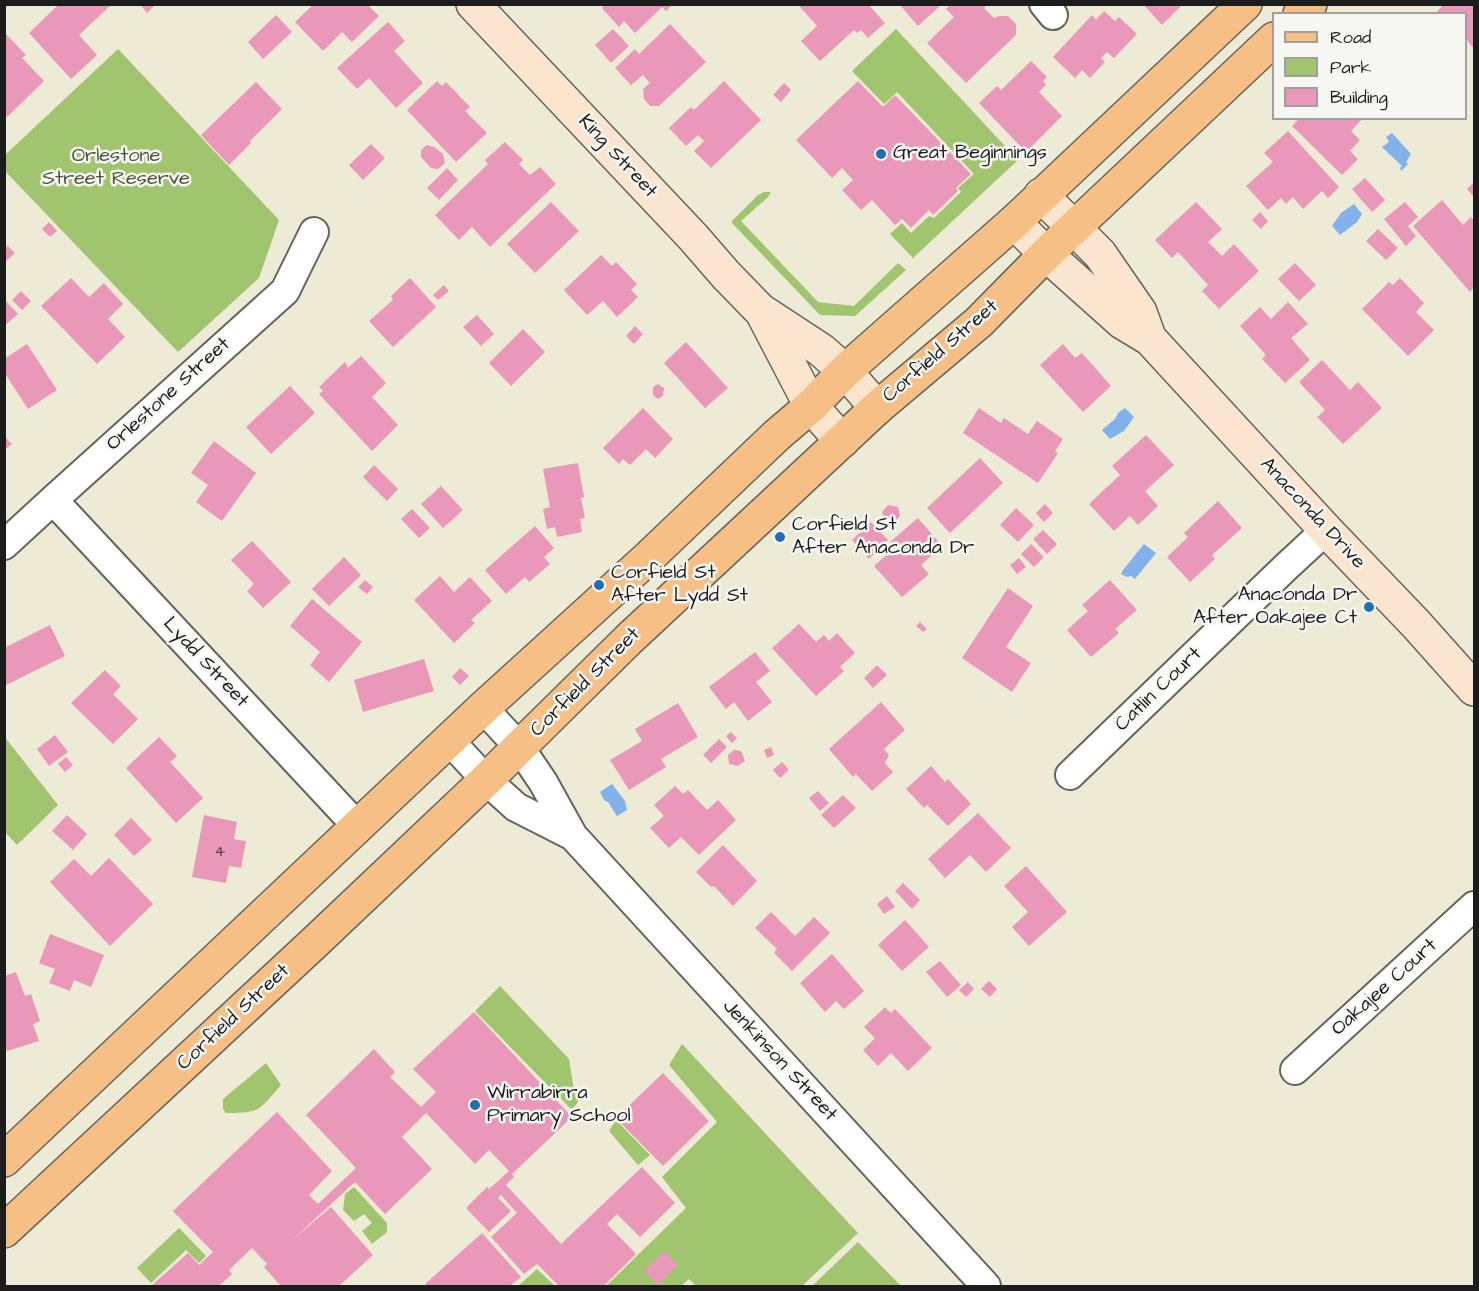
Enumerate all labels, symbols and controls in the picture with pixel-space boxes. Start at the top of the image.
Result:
legend [1272,12,1467,120]
text: Road [1330,25,1371,50]
text: Park [1330,55,1372,80]
text: Building [1330,85,1388,110]
street label: King Street [572,110,662,204]
place label: Great Beginnings [893,142,1047,166]
park label: Orlestone Street Reserve [42,145,190,192]
marker: Great Beginnings [874,147,888,161]
street label: Corfield Street [878,295,1004,409]
street label: Orlestone Street [102,333,236,457]
street label: Anaconda Drive [1254,453,1370,575]
place label: Corfield St After Anaconda Dr [792,514,974,561]
marker: Corfield St After Anaconda Dr [773,530,787,544]
place label: Corfield St After Lydd St [611,562,748,609]
marker: Corfield St After Lydd St [592,578,606,592]
place label: Anaconda Dr After Oakajee Ct [1193,584,1357,631]
marker: Anaconda Dr After Oakajee Ct [1362,600,1376,614]
street label: Lydd Street [157,613,253,713]
street label: Corfield Street [526,623,646,743]
street label: Catlin Court [1111,643,1207,737]
house number: 4 [215,843,225,863]
street label: Oakajee Court [1327,934,1443,1042]
street label: Corfield Street [173,960,295,1076]
street label: Jenkinson Street [716,995,842,1127]
place label: Wirrabirra Primary School [487,1082,631,1129]
marker: Wirrabirra Primary School [468,1098,482,1112]

